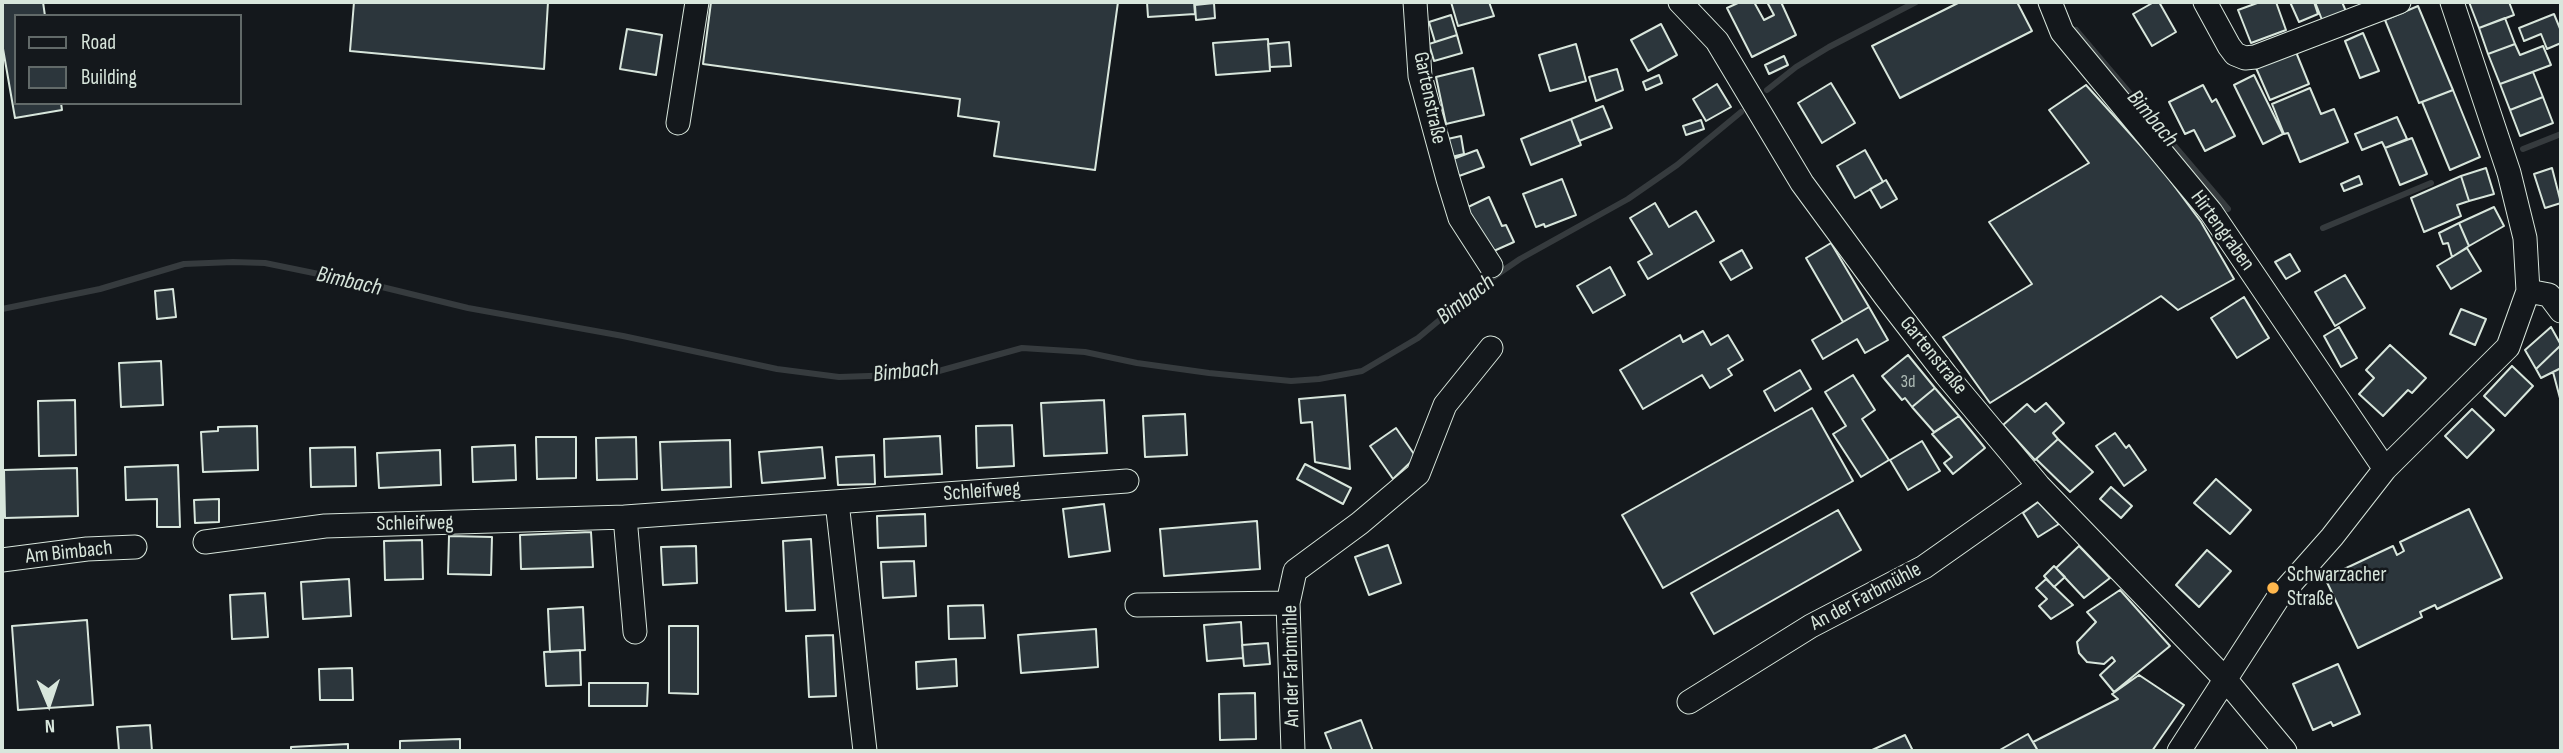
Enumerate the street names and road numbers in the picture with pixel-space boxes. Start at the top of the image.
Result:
street label: Gartenstraße [1407,50,1451,146]
street label: Hirtengraben [2185,186,2259,276]
street label: Gartenstraße [1894,312,1972,400]
street label: Schleifweg [943,477,1021,507]
street label: Schleifweg [376,511,454,537]
street label: Am Bimbach [24,536,114,570]
street label: An der Farbmühle [1806,557,1926,637]
street label: An der Farbmühle [1278,605,1306,727]

